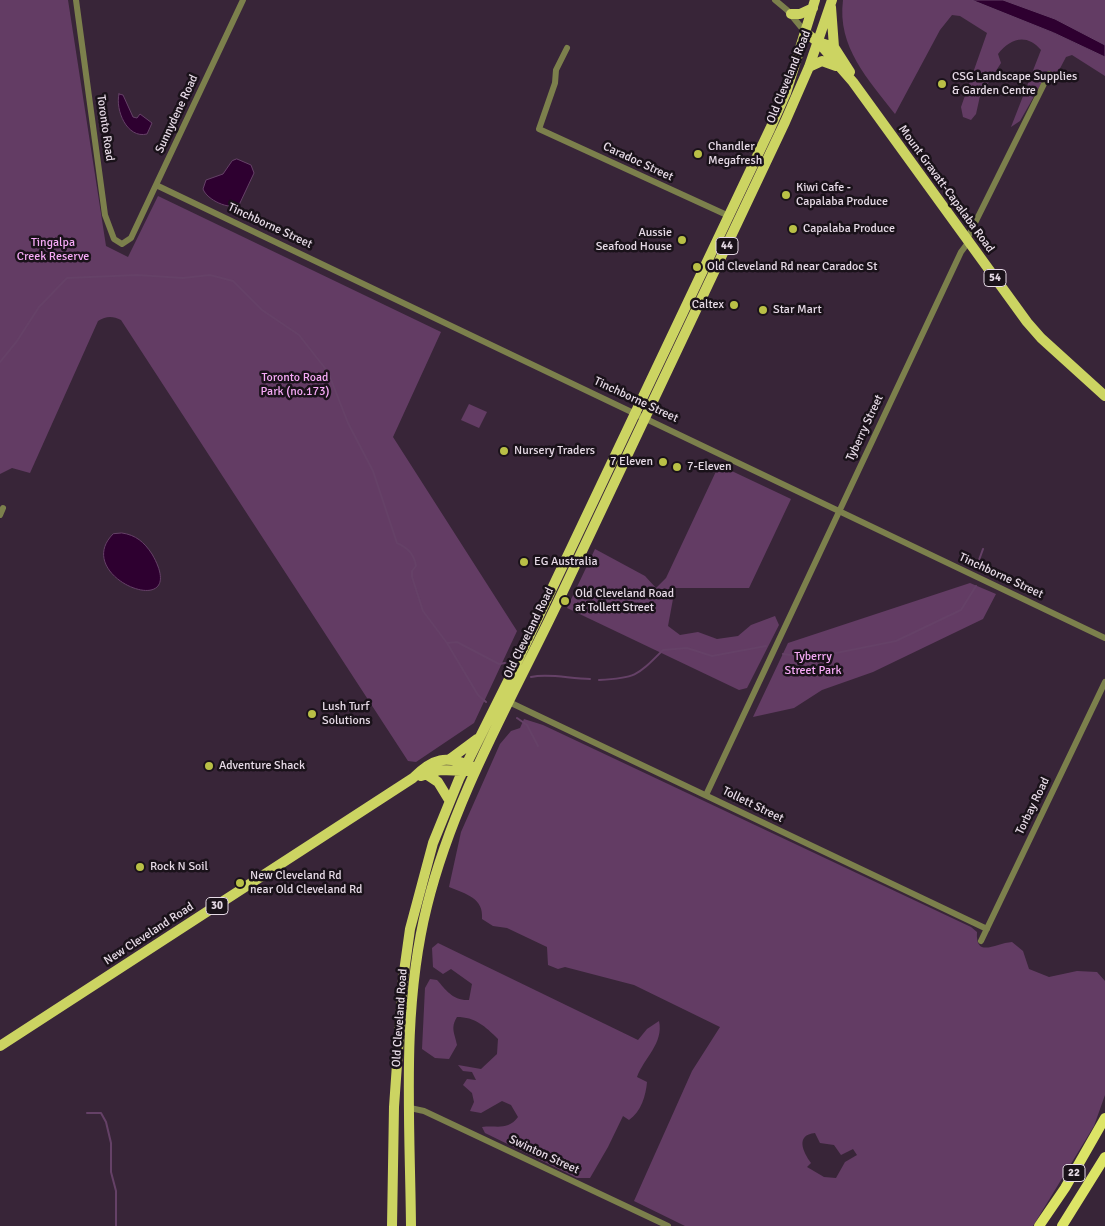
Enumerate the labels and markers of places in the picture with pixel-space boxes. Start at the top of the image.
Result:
place label: CSG Landscape Supplies & Garden Centre [952,70,1077,98]
marker: CSG Landscape Supplies & Garden Centre [936,78,948,90]
place label: Chandler Megafresh [708,140,762,168]
marker: Chandler Megafresh [692,148,704,160]
place label: Kiwi Cafe - Capalaba Produce [796,181,888,209]
marker: Kiwi Cafe - Capalaba Produce [780,189,792,201]
place label: Capalaba Produce [803,222,895,236]
marker: Capalaba Produce [787,223,799,235]
place label: Aussie Seafood House [596,226,672,254]
marker: Aussie Seafood House [676,234,688,246]
place label: Old Cleveland Rd near Caradoc St [707,260,877,274]
marker: Old Cleveland Rd near Caradoc St [691,261,703,273]
place label: Caltex [692,298,724,312]
marker: Caltex [728,299,740,311]
place label: Star Mart [773,303,822,317]
marker: Star Mart [757,304,769,316]
place label: Nursery Traders [514,444,595,458]
marker: Nursery Traders [498,445,510,457]
place label: 7 Eleven [610,455,653,469]
marker: 7 Eleven [657,456,669,468]
place label: 7-Eleven [687,460,732,474]
marker: 7-Eleven [671,461,683,473]
place label: EG Australia [534,555,598,569]
marker: EG Australia [518,556,530,568]
place label: Old Cleveland Road at Tollett Street [575,587,674,615]
marker: Old Cleveland Road at Tollett Street [559,595,571,607]
place label: Lush Turf Solutions [322,700,370,728]
marker: Lush Turf Solutions [306,708,318,720]
place label: Adventure Shack [219,759,305,773]
marker: Adventure Shack [203,760,215,772]
place label: Rock N Soil [150,860,208,874]
marker: Rock N Soil [134,861,146,873]
place label: New Cleveland Rd near Old Cleveland Rd [250,869,362,897]
marker: New Cleveland Rd near Old Cleveland Rd [234,877,246,889]

